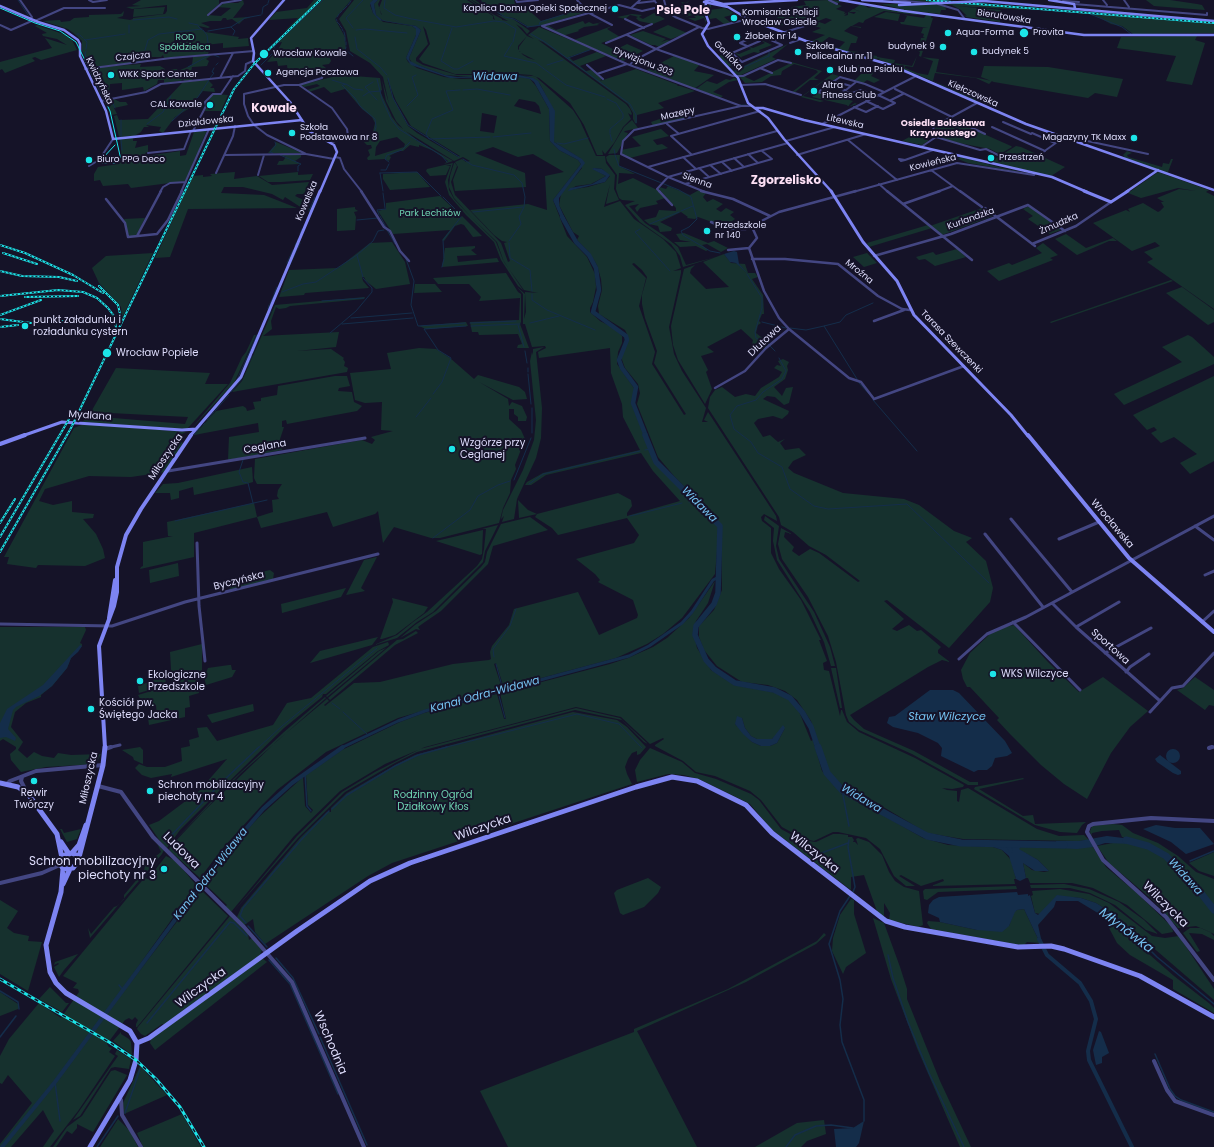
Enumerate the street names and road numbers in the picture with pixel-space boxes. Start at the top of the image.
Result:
street label: Bierutowska [976,7,1032,27]
street label: Gorlicka [711,39,745,73]
street label: Dywizjonu 303 [612,45,674,79]
street label: Czajcza [115,50,151,64]
street label: Kwidzyńska [83,56,115,106]
street label: Kiełczowska [946,78,1000,110]
street label: Mazepy [660,105,696,123]
street label: Litewska [825,112,865,132]
street label: Działdowska [178,114,234,130]
street label: Kowieńska [909,152,957,174]
street label: Sienna [681,171,713,191]
street label: Kowalska [294,179,320,223]
street label: Kurlandzka [946,205,996,233]
street label: Żmudzka [1038,211,1080,237]
street label: Mroźna [843,257,875,287]
street label: Tarasa Szewczenki [918,308,984,376]
street label: Dłutowa [746,323,784,359]
street label: Mydlana [68,409,112,423]
street label: Miłoszycka [146,432,186,482]
street label: Ceglana [243,437,287,457]
street label: Wrocławska [1088,497,1136,551]
street label: Byczyńska [213,569,265,593]
street label: Sportowa [1088,627,1132,667]
street label: Miłoszycka [77,751,101,805]
street label: Wilczycka [453,812,513,844]
street label: Ludowa [159,829,203,873]
street label: Wilczycka [786,829,842,877]
street label: Wilczycka [1139,879,1191,931]
street label: Wilczycka [173,965,229,1011]
street label: Wschodnia [310,1009,350,1077]

